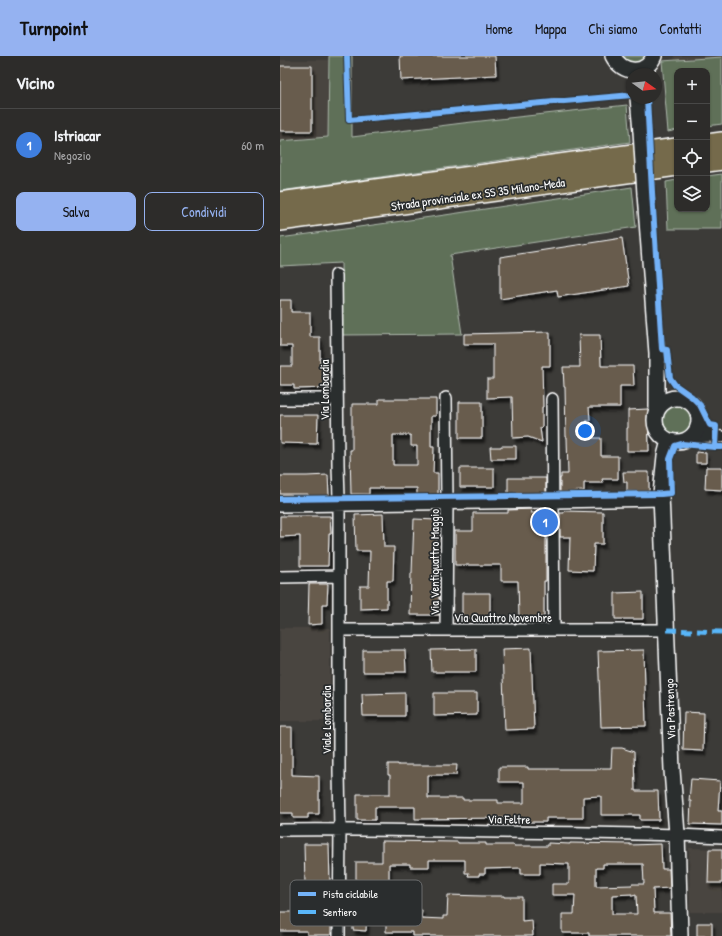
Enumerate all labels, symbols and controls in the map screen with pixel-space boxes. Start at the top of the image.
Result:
text: Turnpoint [20,15,88,41]
text: Home [486,19,513,38]
text: Mappa [535,19,566,38]
text: Chi siamo [588,19,637,38]
text: Contatti [659,19,702,38]
north arrow [626,68,662,104]
map controls [674,68,710,212]
button: + [674,68,710,104]
text: Vicino [16,71,54,94]
button: − [674,104,710,140]
text: Istriacar [54,125,101,146]
text: 1 [27,136,31,154]
text: 60 m [241,136,264,154]
button: locate [674,140,710,176]
text: Negozio [54,146,91,164]
street label: Strada provinciale ex SS 35 Milano-Meda [390,173,566,215]
button: layers [674,176,710,212]
button: Salva [16,192,136,231]
button: Condividi [144,192,264,231]
street label: Via Lombardia [316,359,333,420]
your location [575,421,595,441]
pin: 1 [532,507,558,537]
street label: Via Ventiquattro Maggio [426,509,443,615]
street label: Via Quattro Novembre [454,609,552,626]
street label: Via Pastrengo [660,678,680,740]
street label: Viale Lombardia [318,685,335,754]
street label: Via Feltre [487,810,531,828]
legend [290,880,422,926]
text: Pista ciclabile [323,887,379,901]
text: Sentiero [323,905,357,919]

